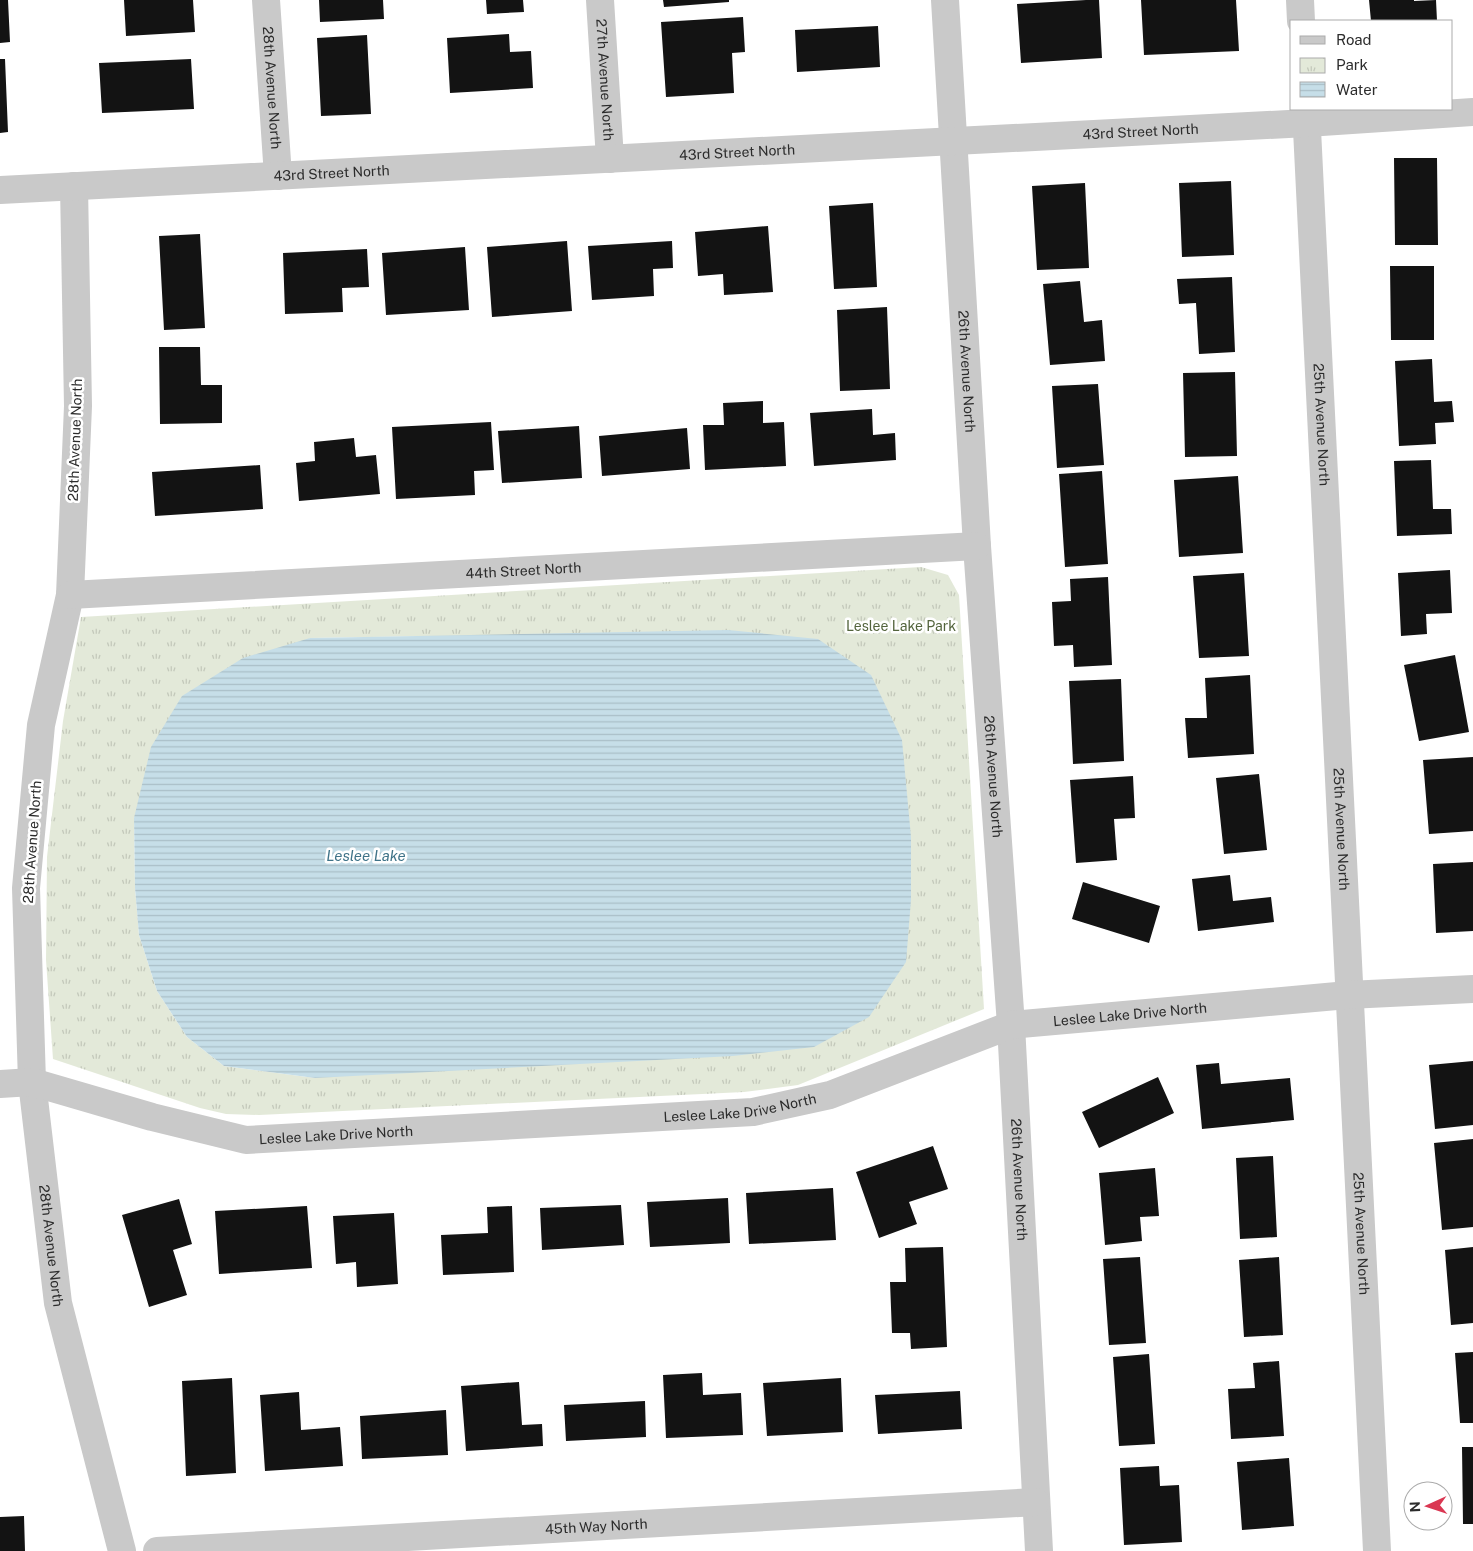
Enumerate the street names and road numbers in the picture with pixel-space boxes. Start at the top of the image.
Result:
street label: 27th Avenue North [593,18,617,141]
street label: 28th Avenue North [260,26,284,150]
street label: 43rd Street North [1082,121,1199,143]
street label: 43rd Street North [679,141,796,163]
street label: 43rd Street North [273,162,390,184]
street label: 26th Avenue North [955,310,978,433]
street label: 25th Avenue North [1311,363,1333,486]
street label: 28th Avenue North [65,378,85,502]
street label: 44th Street North [465,559,582,582]
street label: 26th Avenue North [981,715,1006,838]
street label: 25th Avenue North [1330,767,1352,891]
street label: 28th Avenue North [20,780,44,904]
street label: Leslee Lake Drive North [1052,1000,1208,1029]
street label: Leslee Lake Drive North [663,1090,818,1125]
street label: 26th Avenue North [1008,1118,1030,1241]
street label: Leslee Lake Drive North [259,1123,414,1147]
street label: 25th Avenue North [1350,1172,1372,1295]
street label: 28th Avenue North [36,1184,66,1308]
street label: 45th Way North [545,1516,648,1537]

